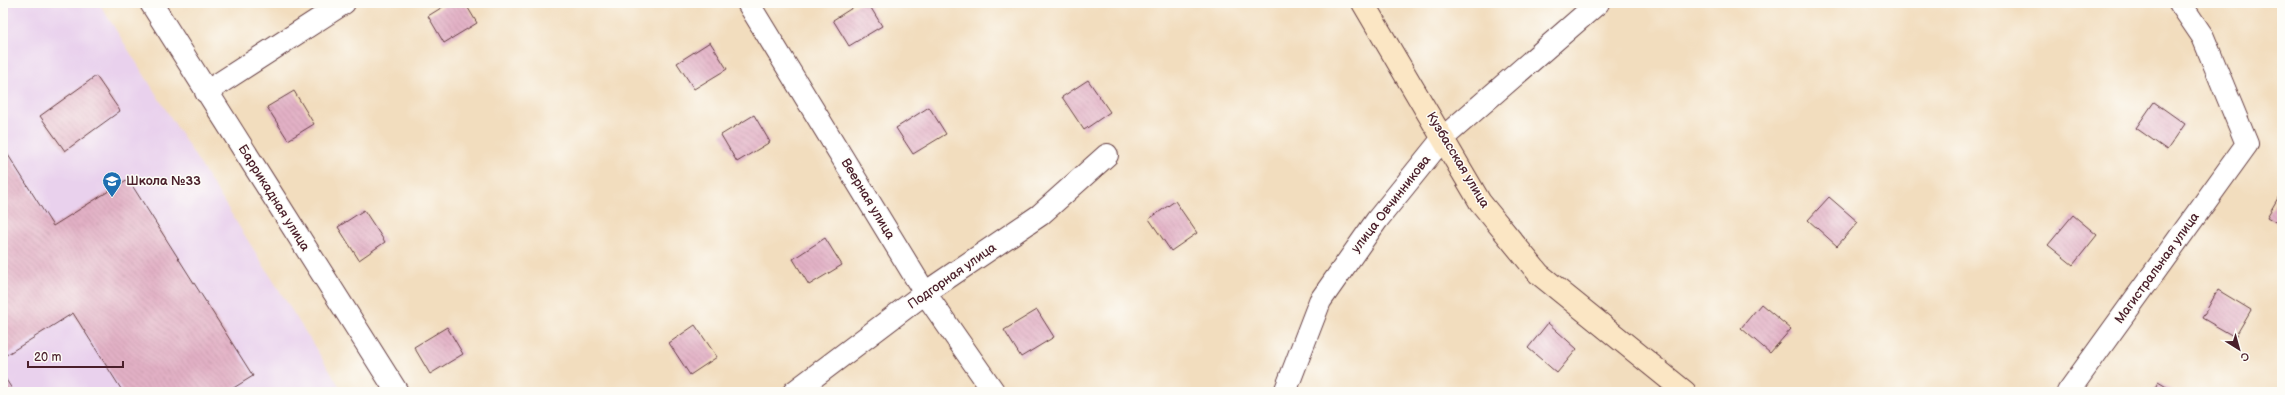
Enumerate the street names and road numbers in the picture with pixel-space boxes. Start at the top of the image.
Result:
street label: Кузбасская улица [1423,109,1493,211]
street label: Баррикадная улица [235,142,313,255]
street label: улица Овчинникова [1348,152,1434,256]
street label: Веерная улица [837,156,899,243]
street label: Магистральная улица [2111,209,2203,327]
street label: Подгорная улица [905,239,1000,313]

